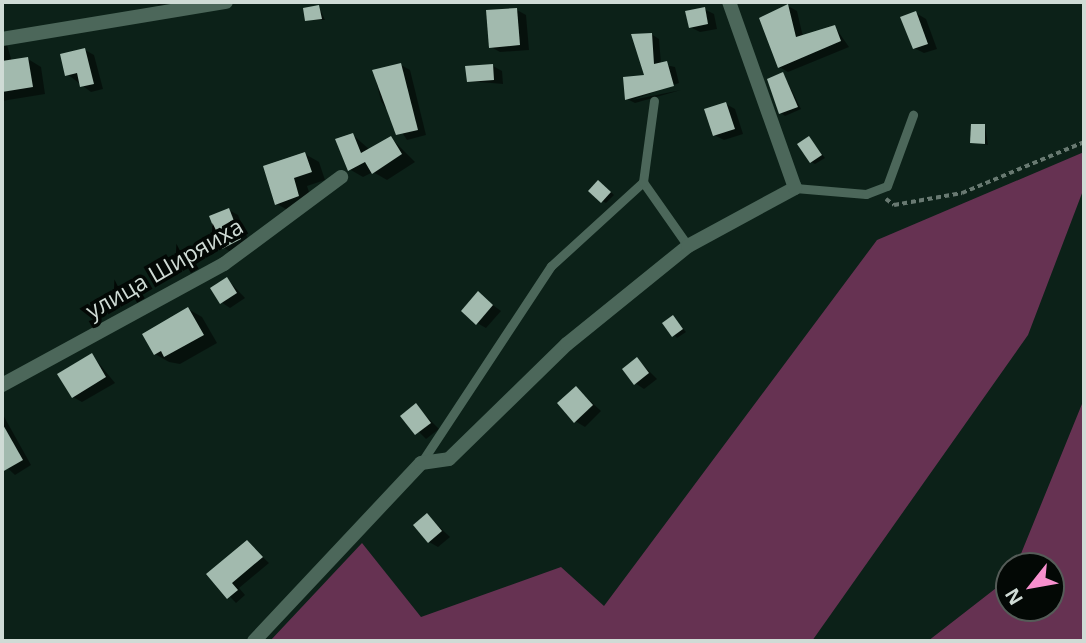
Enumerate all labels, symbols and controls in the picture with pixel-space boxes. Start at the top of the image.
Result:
street label: улица Ширяиха [80,212,248,324]
north arrow [995,552,1065,622]
text: N [999,583,1029,610]

